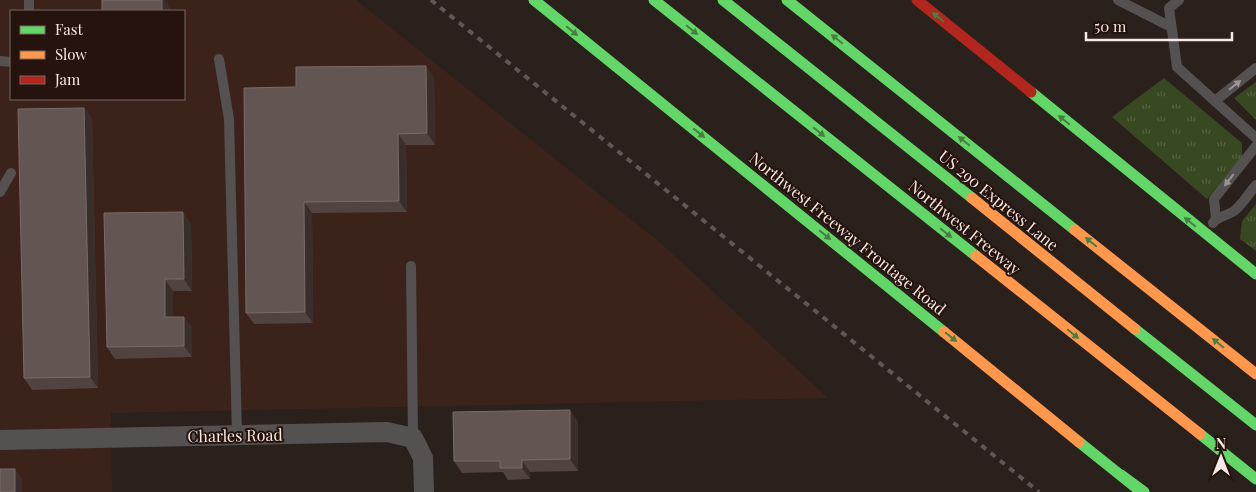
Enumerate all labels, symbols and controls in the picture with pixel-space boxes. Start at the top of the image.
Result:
legend [10,10,185,100]
scale bar [1086,10,1232,42]
one-way arrow [932,12,945,23]
text: 50 m [1094,16,1127,36]
text: Fast [55,19,84,39]
one-way arrow [566,25,579,36]
one-way arrow [685,25,698,36]
one-way arrow [830,34,843,45]
text: Slow [55,44,87,64]
text: Jam [54,69,81,89]
one-way arrow [1228,79,1241,90]
one-way arrow [1058,114,1071,125]
one-way arrow [812,126,825,137]
one-way arrow [692,127,705,138]
one-way arrow [958,135,971,146]
street label: US 290 Express Lane [935,145,1063,255]
street label: Northwest Freeway Frontage Road [745,147,951,319]
one-way arrow [1223,173,1234,186]
street label: Northwest Freeway [904,175,1026,279]
one-way arrow [1184,217,1197,228]
one-way arrow [939,227,952,238]
one-way arrow [818,230,831,241]
one-way arrow [1084,237,1098,247]
one-way arrow [1066,329,1080,339]
one-way arrow [944,332,957,343]
one-way arrow [1212,338,1225,349]
street label: Charles Road [187,424,283,446]
north arrow [1196,432,1246,482]
text: N [1216,434,1226,453]

